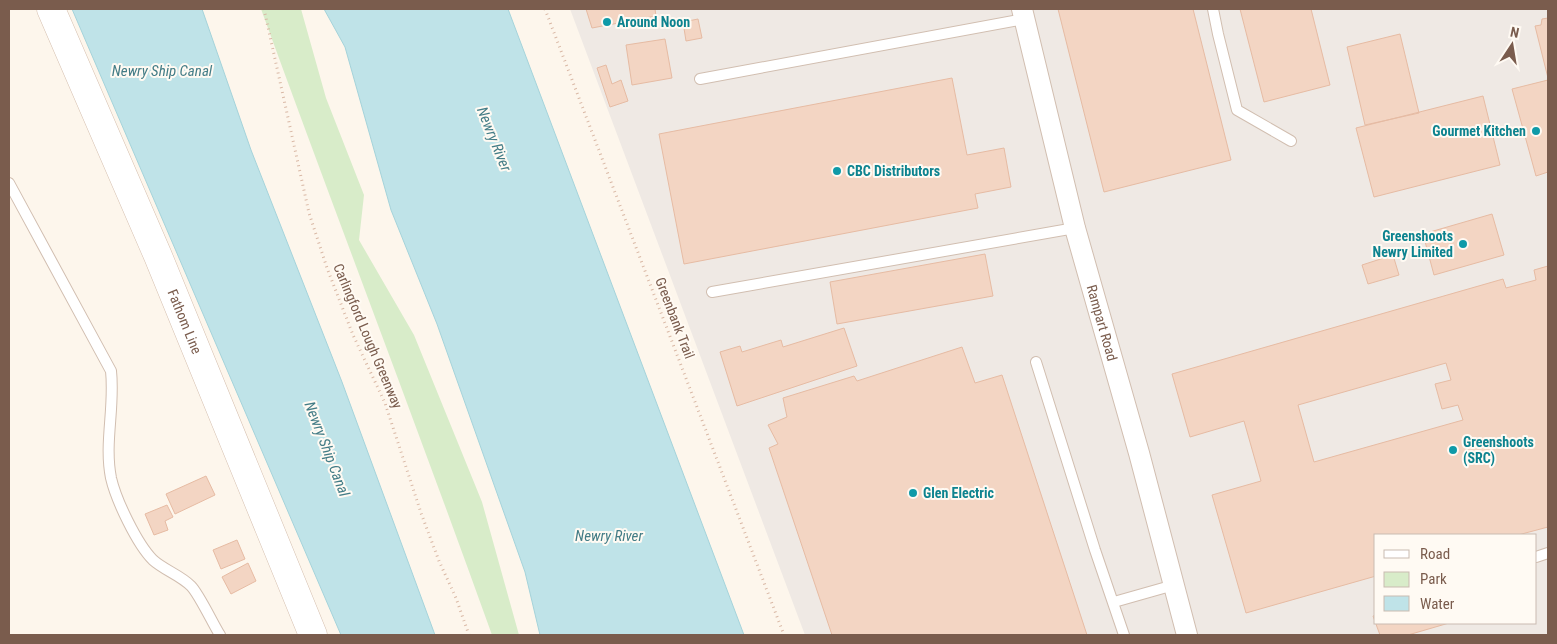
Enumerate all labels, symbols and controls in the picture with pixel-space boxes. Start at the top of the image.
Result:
place label: Around Noon [617,14,690,30]
marker: Around Noon [601,16,613,28]
north arrow [1487,20,1537,70]
text: N [1509,24,1521,41]
water label: Newry Ship Canal [112,62,213,80]
water label: Newry River [473,104,515,174]
place label: Gourmet Kitchen [1432,123,1526,139]
marker: Gourmet Kitchen [1530,125,1542,137]
place label: CBC Distributors [847,163,940,179]
marker: CBC Distributors [831,165,843,177]
place label: Greenshoots Newry Limited [1373,228,1453,260]
marker: Greenshoots Newry Limited [1457,238,1469,250]
street label: Carlingford Lough Greenway [330,261,406,411]
street label: Greenbank Trail [652,275,698,361]
street label: Rampart Road [1084,283,1120,363]
street label: Fathom Line [164,287,205,357]
water label: Newry Ship Canal [301,399,354,500]
place label: Greenshoots (SRC) [1463,434,1534,467]
marker: Greenshoots (SRC) [1447,444,1459,456]
place label: Glen Electric [923,485,995,501]
marker: Glen Electric [907,487,919,499]
water label: Newry River [575,527,643,545]
legend [1374,534,1537,624]
text: Road [1420,545,1450,563]
text: Park [1420,570,1447,588]
text: Water [1420,595,1455,613]

